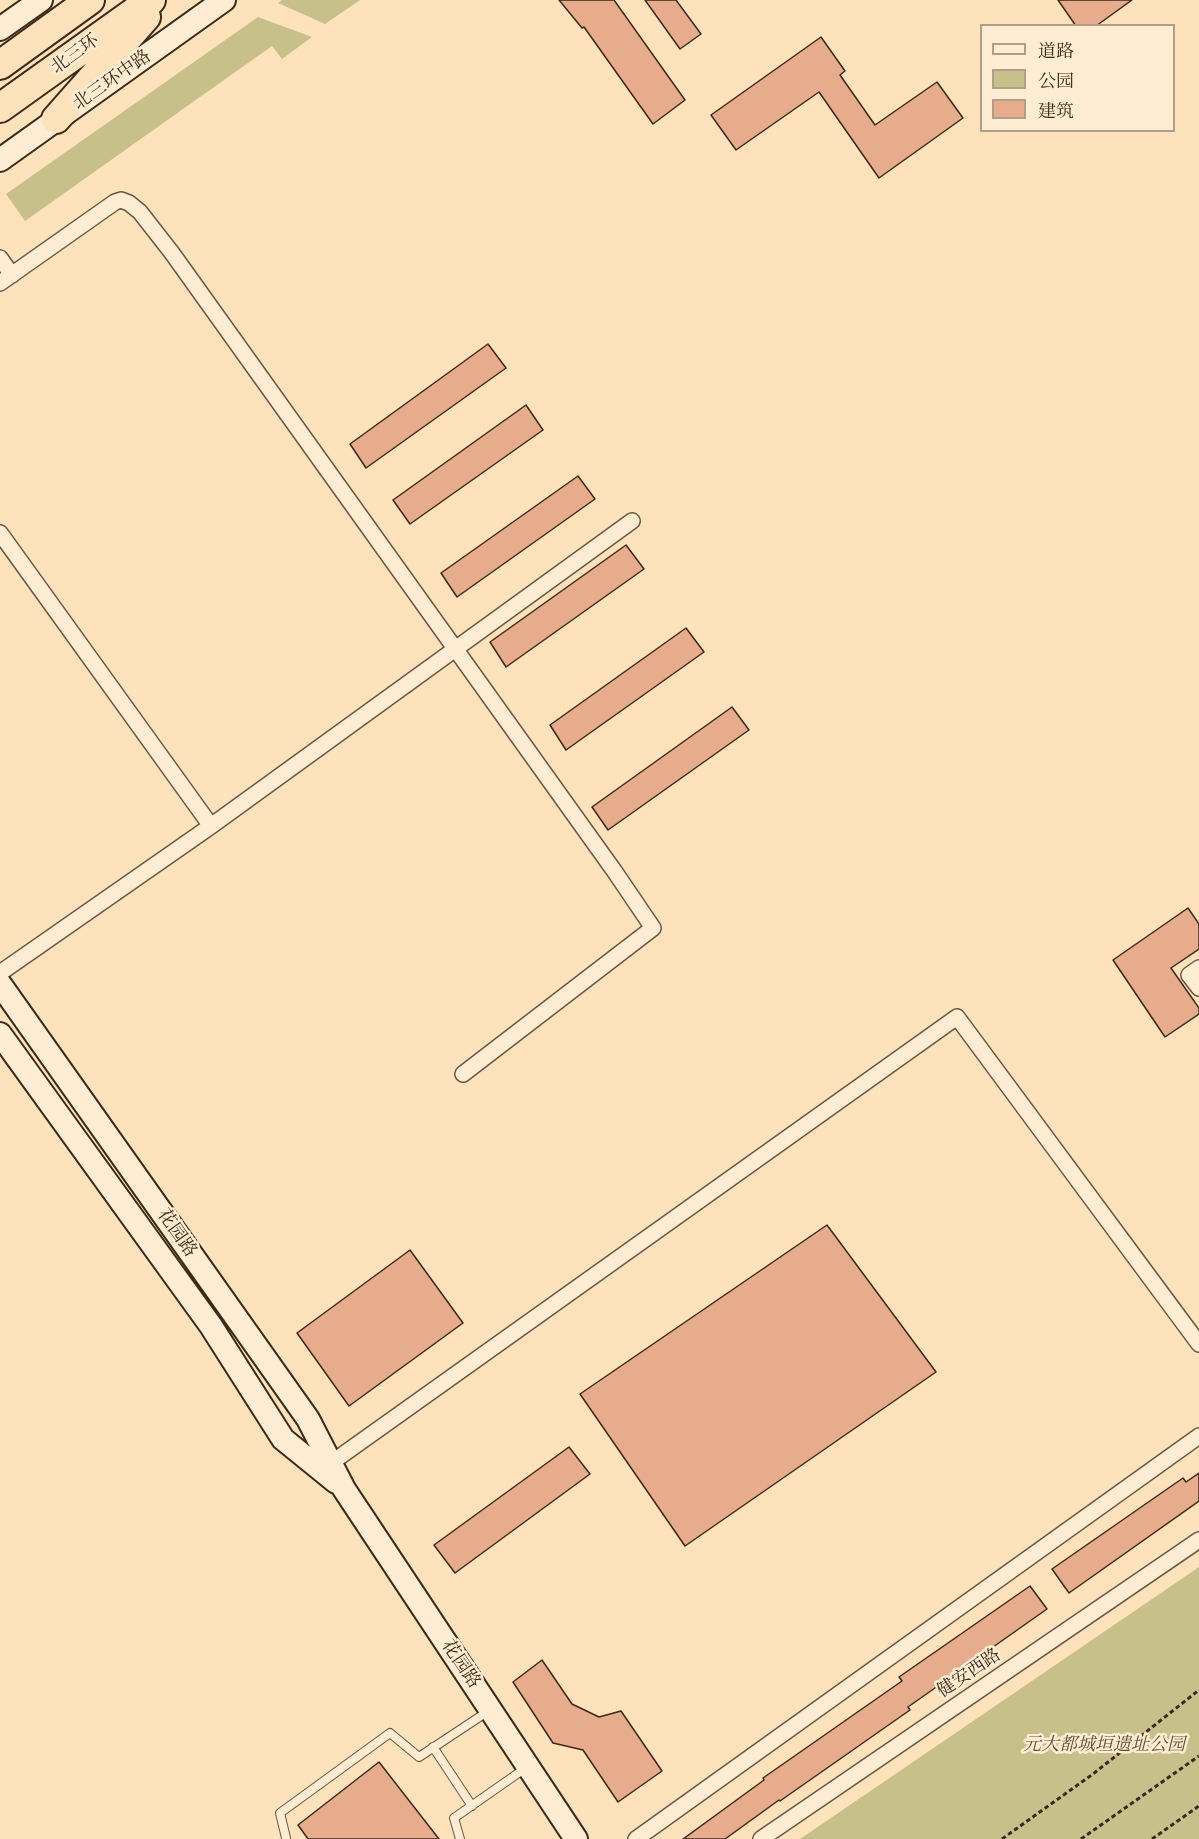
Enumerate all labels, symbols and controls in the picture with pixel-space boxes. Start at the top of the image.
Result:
legend [980,24,1175,132]
street label: 北三环 [47,29,103,79]
text: 道路 [1038,40,1074,62]
street label: 北三环中路 [69,45,155,115]
text: 公园 [1038,70,1074,92]
text: 建筑 [1038,100,1074,122]
street label: 花园路 [153,1205,201,1261]
street label: 花园路 [437,1636,485,1692]
street label: 健安西路 [933,1644,1005,1702]
park label: 元大都城垣遗址公园 [1023,1734,1185,1756]

